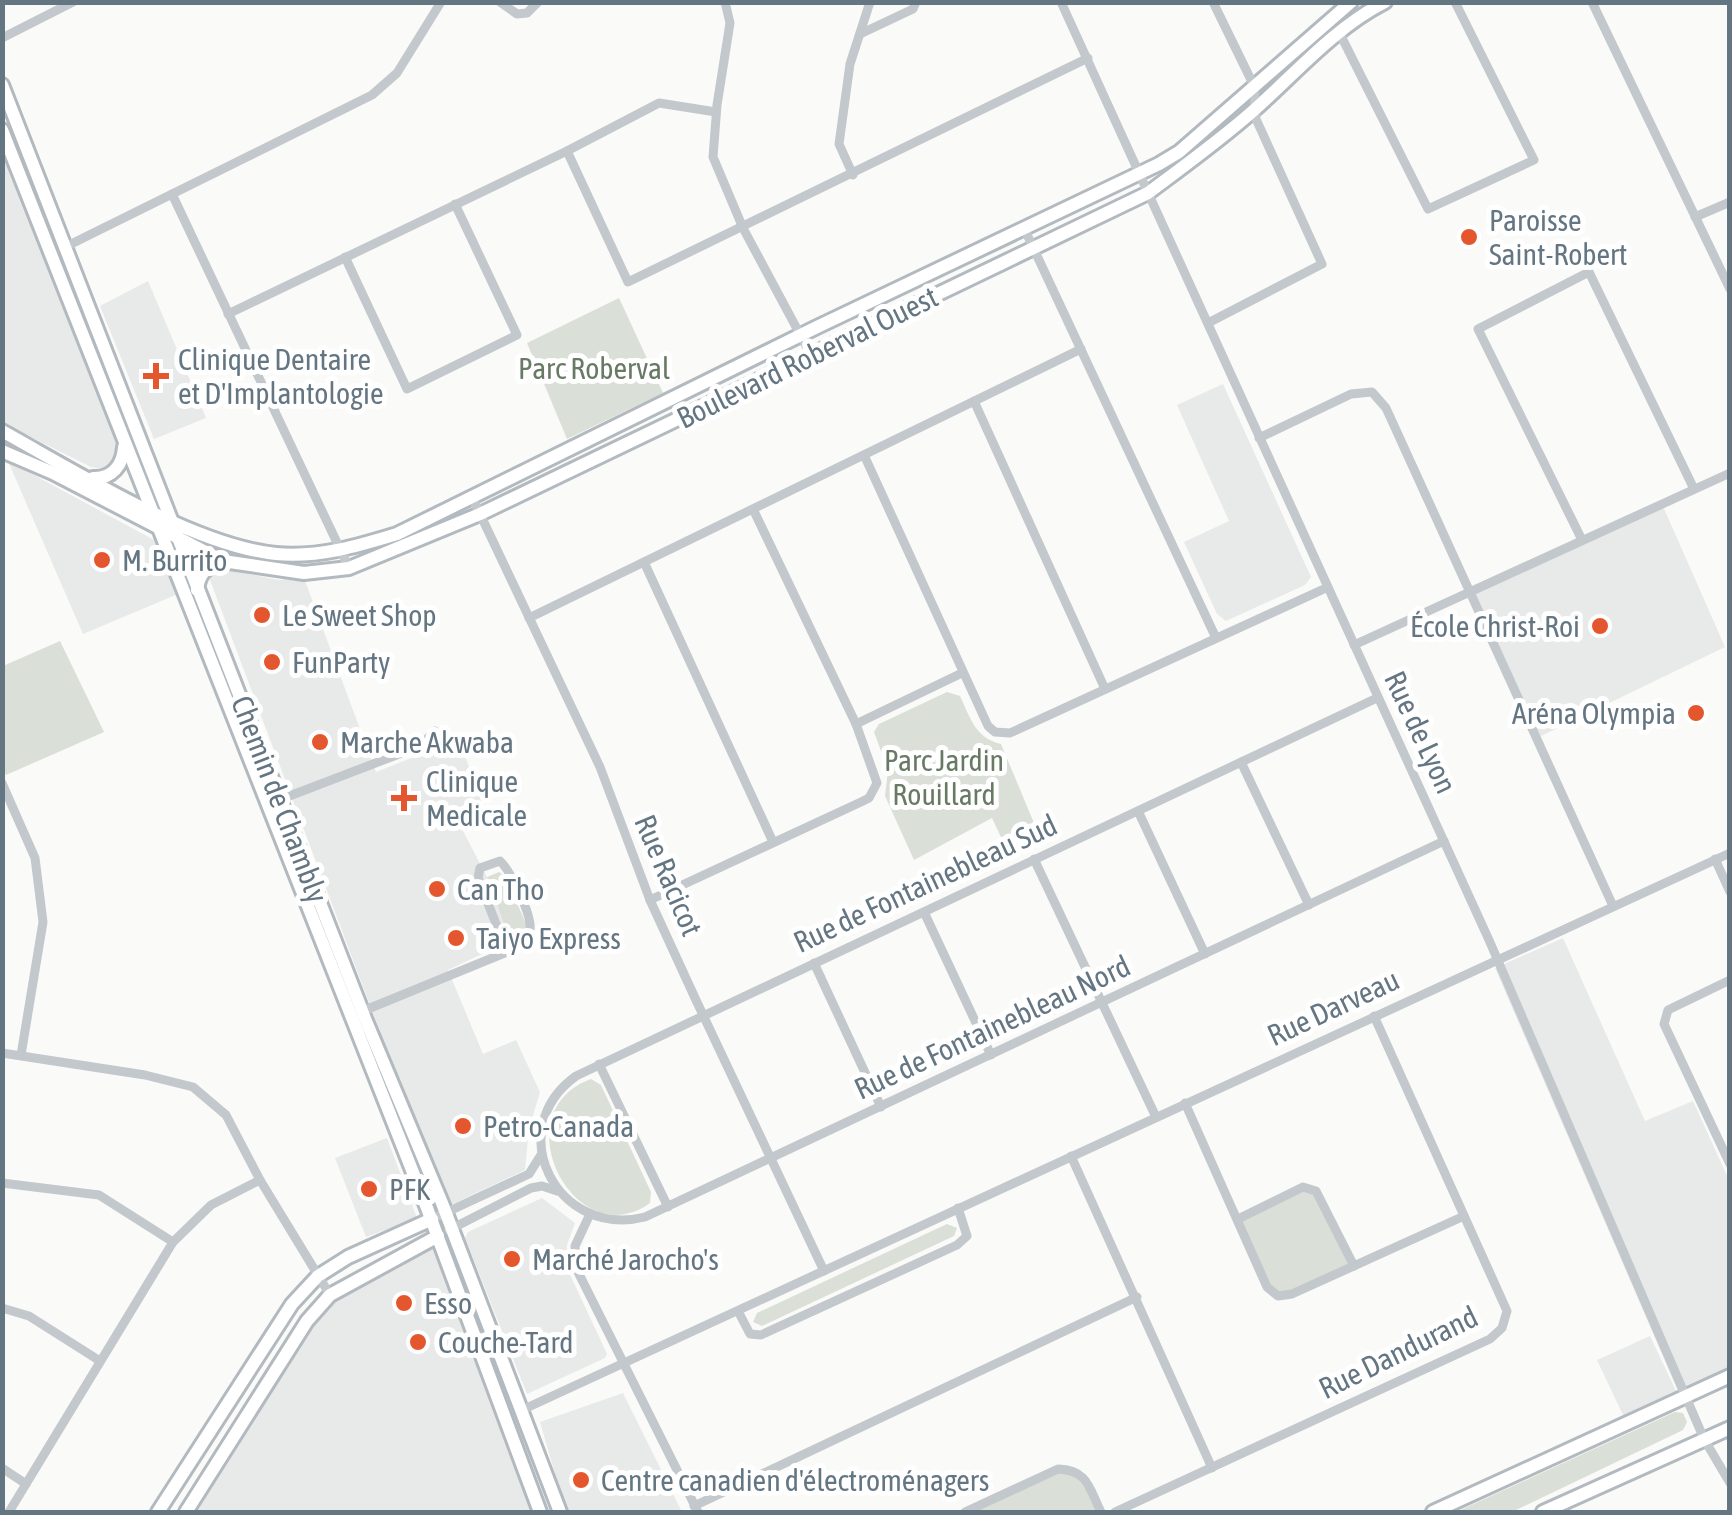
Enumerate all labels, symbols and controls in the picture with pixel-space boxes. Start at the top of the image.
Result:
place label: Paroisse Saint-Robert [1489,203,1627,271]
marker: Paroisse Saint-Robert [1458,226,1480,248]
street label: Boulevard Roberval Ouest [671,279,943,435]
place label: Clinique Dentaire et D'Implantologie [178,342,384,410]
park label: Parc Roberval [518,351,670,385]
marker: Clinique Dentaire et D'Implantologie [143,363,169,389]
place label: M. Burrito [122,543,227,577]
marker: M. Burrito [91,549,113,571]
place label: Le Sweet Shop [282,598,437,632]
marker: Le Sweet Shop [251,604,273,626]
place label: École Christ-Roi [1410,609,1580,643]
marker: École Christ-Roi [1589,615,1611,637]
place label: FunParty [292,645,390,679]
marker: FunParty [261,651,283,673]
street label: Rue de Lyon [1378,666,1464,798]
street label: Chemin de Chambly [225,691,335,907]
place label: Aréna Olympia [1512,696,1676,730]
marker: Aréna Olympia [1685,702,1707,724]
place label: Marche Akwaba [340,725,514,759]
marker: Marche Akwaba [309,731,331,753]
park label: Parc Jardin Rouillard [884,743,1004,811]
place label: Clinique Medicale [426,764,527,832]
marker: Clinique Medicale [391,785,417,811]
street label: Rue de Fontainebleau Sud [788,807,1062,959]
street label: Rue Racicot [628,809,710,941]
place label: Can Tho [457,872,544,906]
marker: Can Tho [426,878,448,900]
place label: Taiyo Express [476,921,621,955]
marker: Taiyo Express [445,927,467,949]
street label: Rue de Fontainebleau Nord [849,948,1135,1106]
street label: Rue Darveau [1262,962,1404,1052]
place label: Petro-Canada [483,1109,634,1143]
marker: Petro-Canada [452,1115,474,1137]
place label: PFK [389,1172,431,1206]
marker: PFK [358,1178,380,1200]
place label: Marché Jarocho's [532,1242,719,1276]
marker: Marché Jarocho's [501,1248,523,1270]
place label: Esso [424,1286,472,1320]
marker: Esso [393,1292,415,1314]
street label: Rue Dandurand [1313,1299,1483,1405]
place label: Couche-Tard [438,1325,573,1359]
marker: Couche-Tard [407,1331,429,1353]
place label: Centre canadien d'électroménagers [601,1463,989,1497]
marker: Centre canadien d'électroménagers [570,1469,592,1491]

